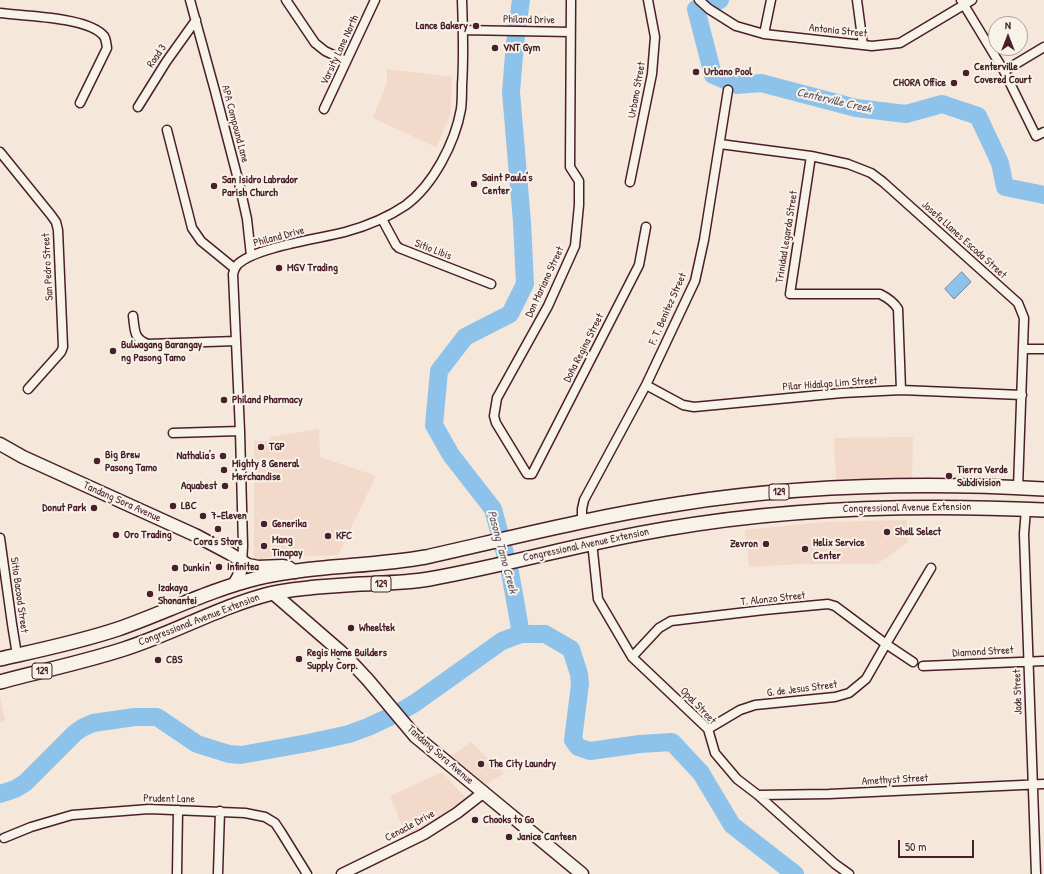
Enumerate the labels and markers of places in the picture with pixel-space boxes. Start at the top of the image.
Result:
place label: Lance Bakery [416,19,468,33]
marker: Lance Bakery [471,21,481,31]
place label: VNT Gym [503,41,540,55]
marker: VNT Gym [490,43,500,53]
place label: Centerville Covered Court [974,60,1032,86]
place label: Urbano Pool [704,65,752,79]
marker: Urbano Pool [691,67,701,77]
marker: Centerville Covered Court [961,68,971,78]
place label: CHORA Office [893,76,946,90]
marker: CHORA Office [949,78,959,88]
place label: Saint Paula's Center [482,171,532,197]
place label: San Isidro Labrador Parish Church [222,173,298,199]
marker: Saint Paula's Center [469,179,479,189]
marker: San Isidro Labrador Parish Church [209,181,219,191]
place label: MGV Trading [287,261,338,275]
marker: MGV Trading [274,263,284,273]
place label: Bulwagang Barangay ng Pasong Tamo [121,338,202,364]
marker: Bulwagang Barangay ng Pasong Tamo [108,346,118,356]
place label: Philand Pharmacy [232,393,303,407]
marker: Philand Pharmacy [219,395,229,405]
place label: TGP [269,440,285,454]
marker: TGP [256,442,266,452]
place label: Big Brew Pasong Tamo [105,448,157,474]
place label: Nathalia's [176,449,215,463]
marker: Nathalia's [218,451,228,461]
marker: Big Brew Pasong Tamo [92,456,102,466]
place label: Mighty 8 General Merchandise [232,457,299,483]
place label: Tierra Verde Subdivision [957,463,1008,489]
marker: Mighty 8 General Merchandise [219,465,229,475]
marker: Tierra Verde Subdivision [944,471,954,481]
place label: Aquabest [181,479,217,493]
marker: Aquabest [220,481,230,491]
place label: LBC [181,499,197,513]
place label: Donut Park [42,501,86,515]
marker: LBC [168,501,178,511]
marker: Donut Park [89,503,99,513]
place label: 7-Eleven [211,509,247,523]
marker: 7-Eleven [198,511,208,521]
place label: Generika [272,517,307,531]
marker: Generika [259,519,269,529]
marker: Cora's Store [213,524,223,534]
place label: Shell Select [895,525,941,539]
marker: Shell Select [882,527,892,537]
place label: Oro Trading [124,528,172,542]
place label: KFC [336,529,352,543]
marker: Oro Trading [111,530,121,540]
marker: KFC [323,531,333,541]
place label: Mang Tinapay [272,533,303,559]
place label: Cora's Store [193,535,243,549]
place label: Helix Service Center [813,536,865,562]
place label: Zevron [730,537,758,551]
marker: Zevron [761,539,771,549]
marker: Mang Tinapay [259,541,269,551]
marker: Helix Service Center [800,544,810,554]
place label: Infinitea [227,560,259,574]
place label: Dunkin' [183,561,211,575]
marker: Infinitea [214,562,224,572]
marker: Dunkin' [170,563,180,573]
place label: Izakaya Shonantei [158,581,197,607]
marker: Izakaya Shonantei [145,589,155,599]
place label: Wheeltek [359,621,395,635]
marker: Wheeltek [346,623,356,633]
place label: Regis Home Builders Supply Corp. [307,646,387,672]
place label: CBS [166,653,183,667]
marker: Regis Home Builders Supply Corp. [294,654,304,664]
marker: CBS [153,655,163,665]
place label: The City Laundry [489,757,556,771]
marker: The City Laundry [476,759,486,769]
place label: Chooks to Go [483,813,534,827]
marker: Chooks to Go [470,815,480,825]
place label: Janice Canteen [517,830,577,844]
marker: Janice Canteen [504,832,514,842]

